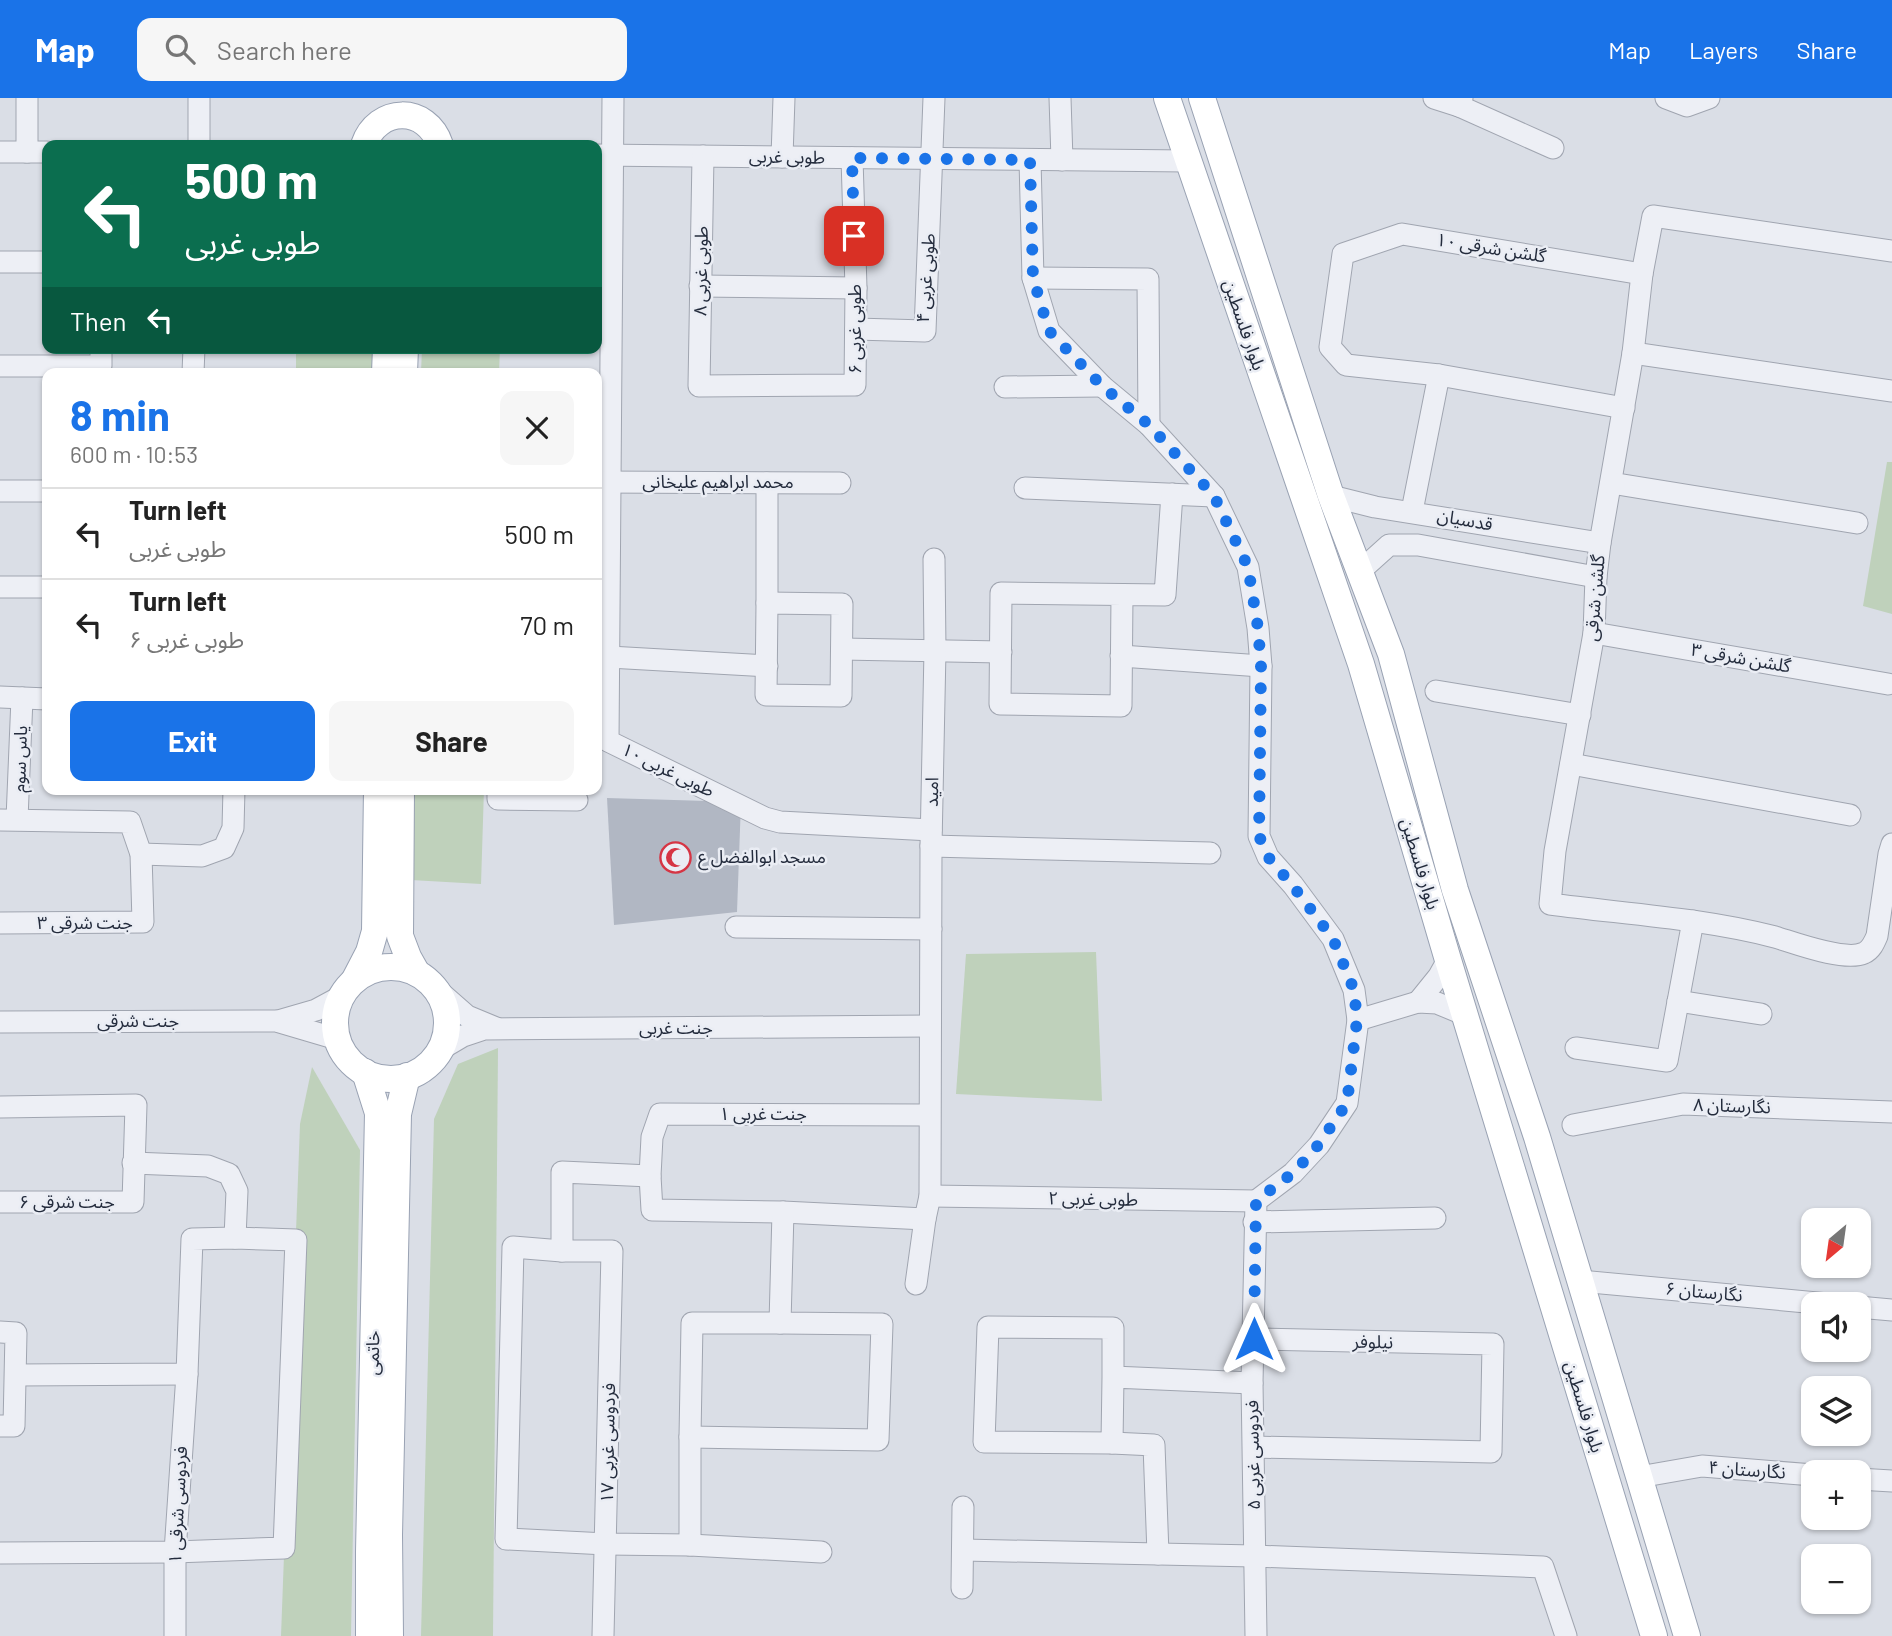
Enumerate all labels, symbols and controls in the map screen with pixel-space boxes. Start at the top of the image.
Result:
search box [137,18,627,81]
text: Map [35,29,95,69]
icon: search [161,30,199,68]
text: Search here [217,34,352,65]
text: Map [1608,35,1651,64]
text: Layers [1689,35,1758,64]
text: Share [1796,35,1857,64]
street label: طوبی غربی [749,144,825,169]
text: 500 m [185,150,318,209]
icon: left [70,168,161,259]
pin [824,206,884,266]
icon: arrive [835,217,873,255]
text: طوبی غربی [185,222,320,260]
street label: طوبی غربی ۸ [688,226,713,316]
street label: گلشن شرقی ۱۰ [1434,227,1548,268]
street label: طوبی غربی ۴ [911,232,940,324]
street label: بلوار فلسطین [1218,276,1271,373]
street label: طوبی غربی ۶ [843,284,866,374]
icon: left [141,301,179,339]
text: Then [70,305,127,336]
text: 8 min [70,389,170,439]
button: close [500,391,574,465]
text: 600 m · 10:53 [70,440,198,468]
street label: محمد ابراهیم علیخانی [642,470,794,495]
text: Turn left [129,494,227,525]
street label: قدسیان [1435,503,1495,536]
icon: left [70,515,108,553]
text: 500 m [505,518,574,549]
text: طوبی غربی [129,534,226,562]
street label: گلشن شرقی [1579,553,1610,642]
text: Turn left [129,585,227,616]
icon: left [70,606,108,644]
text: 70 m [520,609,574,640]
text: طوبی غربی ۶ [129,625,244,653]
street label: گلشن شرقی ۳ [1689,637,1793,678]
button: Exit [70,701,315,781]
button: Share [329,701,574,781]
street label: یاس سوم [7,725,35,793]
street label: طوبی غربی ۱۰ [618,737,718,802]
street label: امید [920,777,942,807]
street label: بلوار فلسطین [1396,815,1445,912]
mosque icon: مسجد ابوالفضل ع [658,840,692,874]
place label: مسجد ابوالفضل ع [698,845,826,871]
street label: جنت شرقی ۳ [37,911,133,934]
street label: جنت شرقی [97,1009,179,1032]
street label: جنت غربی [639,1016,713,1039]
street label: نگارستان ۸ [1693,1093,1771,1118]
street label: جنت غربی ۱ [719,1102,807,1125]
street label: طوبی غربی ۲ [1048,1186,1138,1211]
street label: جنت شرقی ۶ [19,1190,115,1213]
north arrow [1801,1208,1871,1278]
map controls [1801,1208,1871,1614]
street label: نگارستان ۶ [1664,1277,1744,1306]
button: sound [1801,1292,1871,1362]
position arrow [1217,1302,1291,1376]
street label: خاتمی [361,1330,384,1376]
street label: نیلوفر [1351,1330,1394,1353]
street label: بلوار فلسطین [1560,1358,1609,1455]
button: layers [1801,1376,1871,1446]
street label: فردوسی غربی ۱۷ [595,1383,620,1503]
street label: فردوسی غربی ۵ [1240,1400,1265,1510]
street label: فردوسی شرقی ۱ [163,1445,192,1565]
street label: نگارستان ۴ [1708,1455,1787,1484]
button: + [1801,1460,1871,1530]
button: − [1801,1544,1871,1614]

